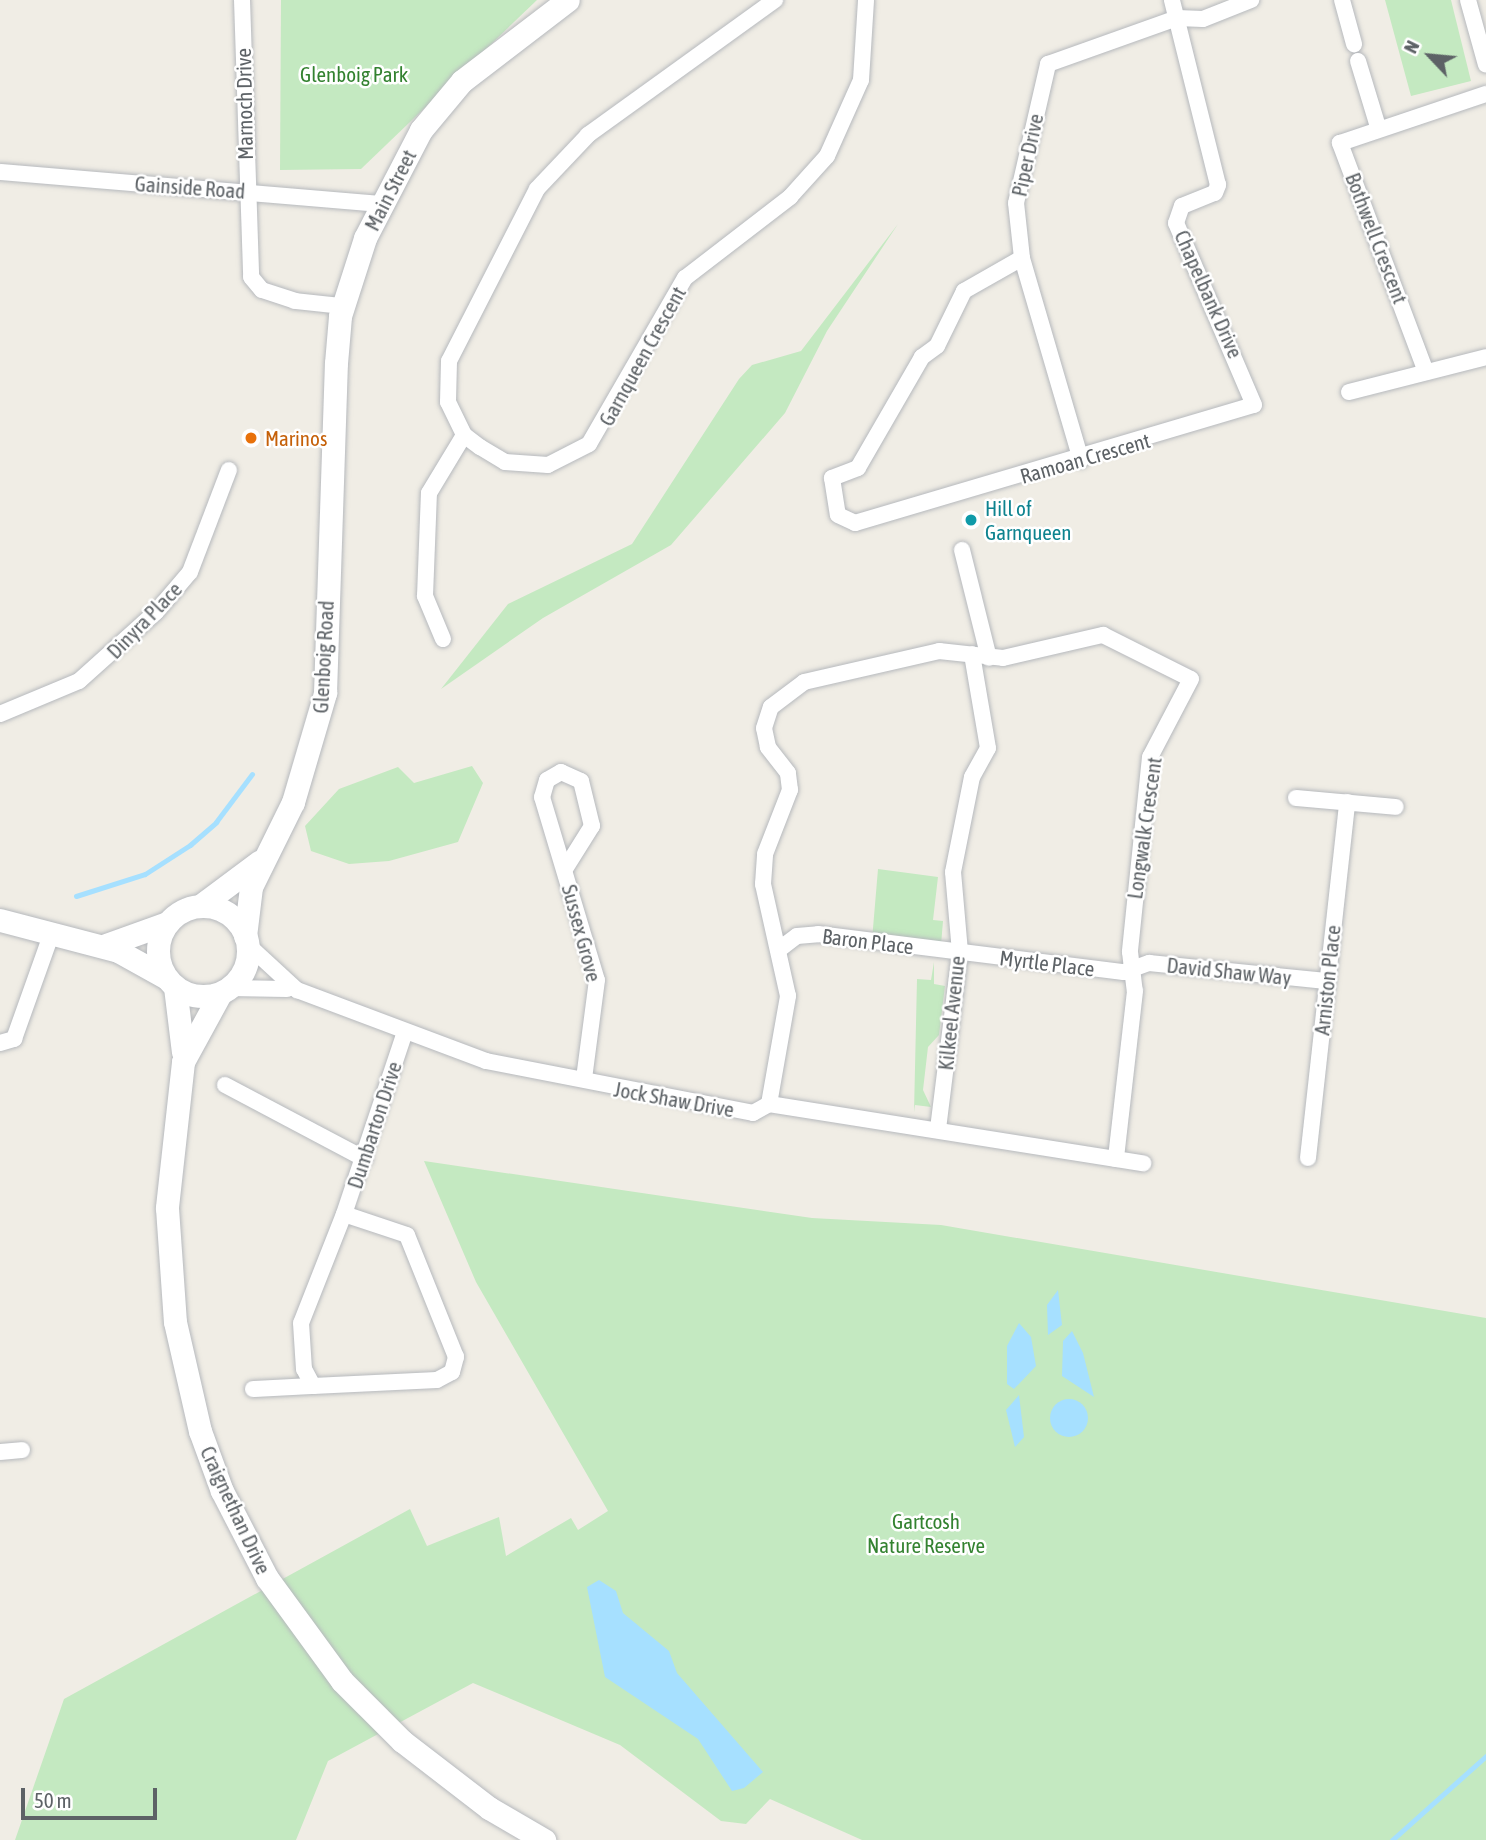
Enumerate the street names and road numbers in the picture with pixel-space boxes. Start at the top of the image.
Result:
street label: Marnoch Drive [230,48,258,160]
street label: Piper Drive [1006,111,1048,199]
street label: Main Street [359,145,421,235]
street label: Bothwell Crescent [1340,169,1414,307]
street label: Gainside Road [134,171,246,203]
street label: Chapelbank Drive [1170,226,1248,362]
street label: Garnqueen Crescent [593,282,691,430]
street label: Ramoan Crescent [1017,427,1153,489]
street label: Dinyra Place [101,576,187,664]
street label: Glenboig Road [307,600,339,714]
street label: Longwalk Crescent [1122,755,1166,901]
street label: Sussex Grove [557,882,607,984]
street label: Baron Place [821,923,915,959]
street label: Arniston Place [1309,924,1345,1036]
street label: Myrtle Place [998,945,1096,981]
street label: David Shaw Way [1166,952,1292,990]
street label: Kilkeel Avenue [932,954,970,1072]
street label: Dumbarton Drive [342,1058,406,1192]
street label: Jock Shaw Drive [612,1076,736,1122]
street label: Craignethan Drive [195,1442,277,1578]

